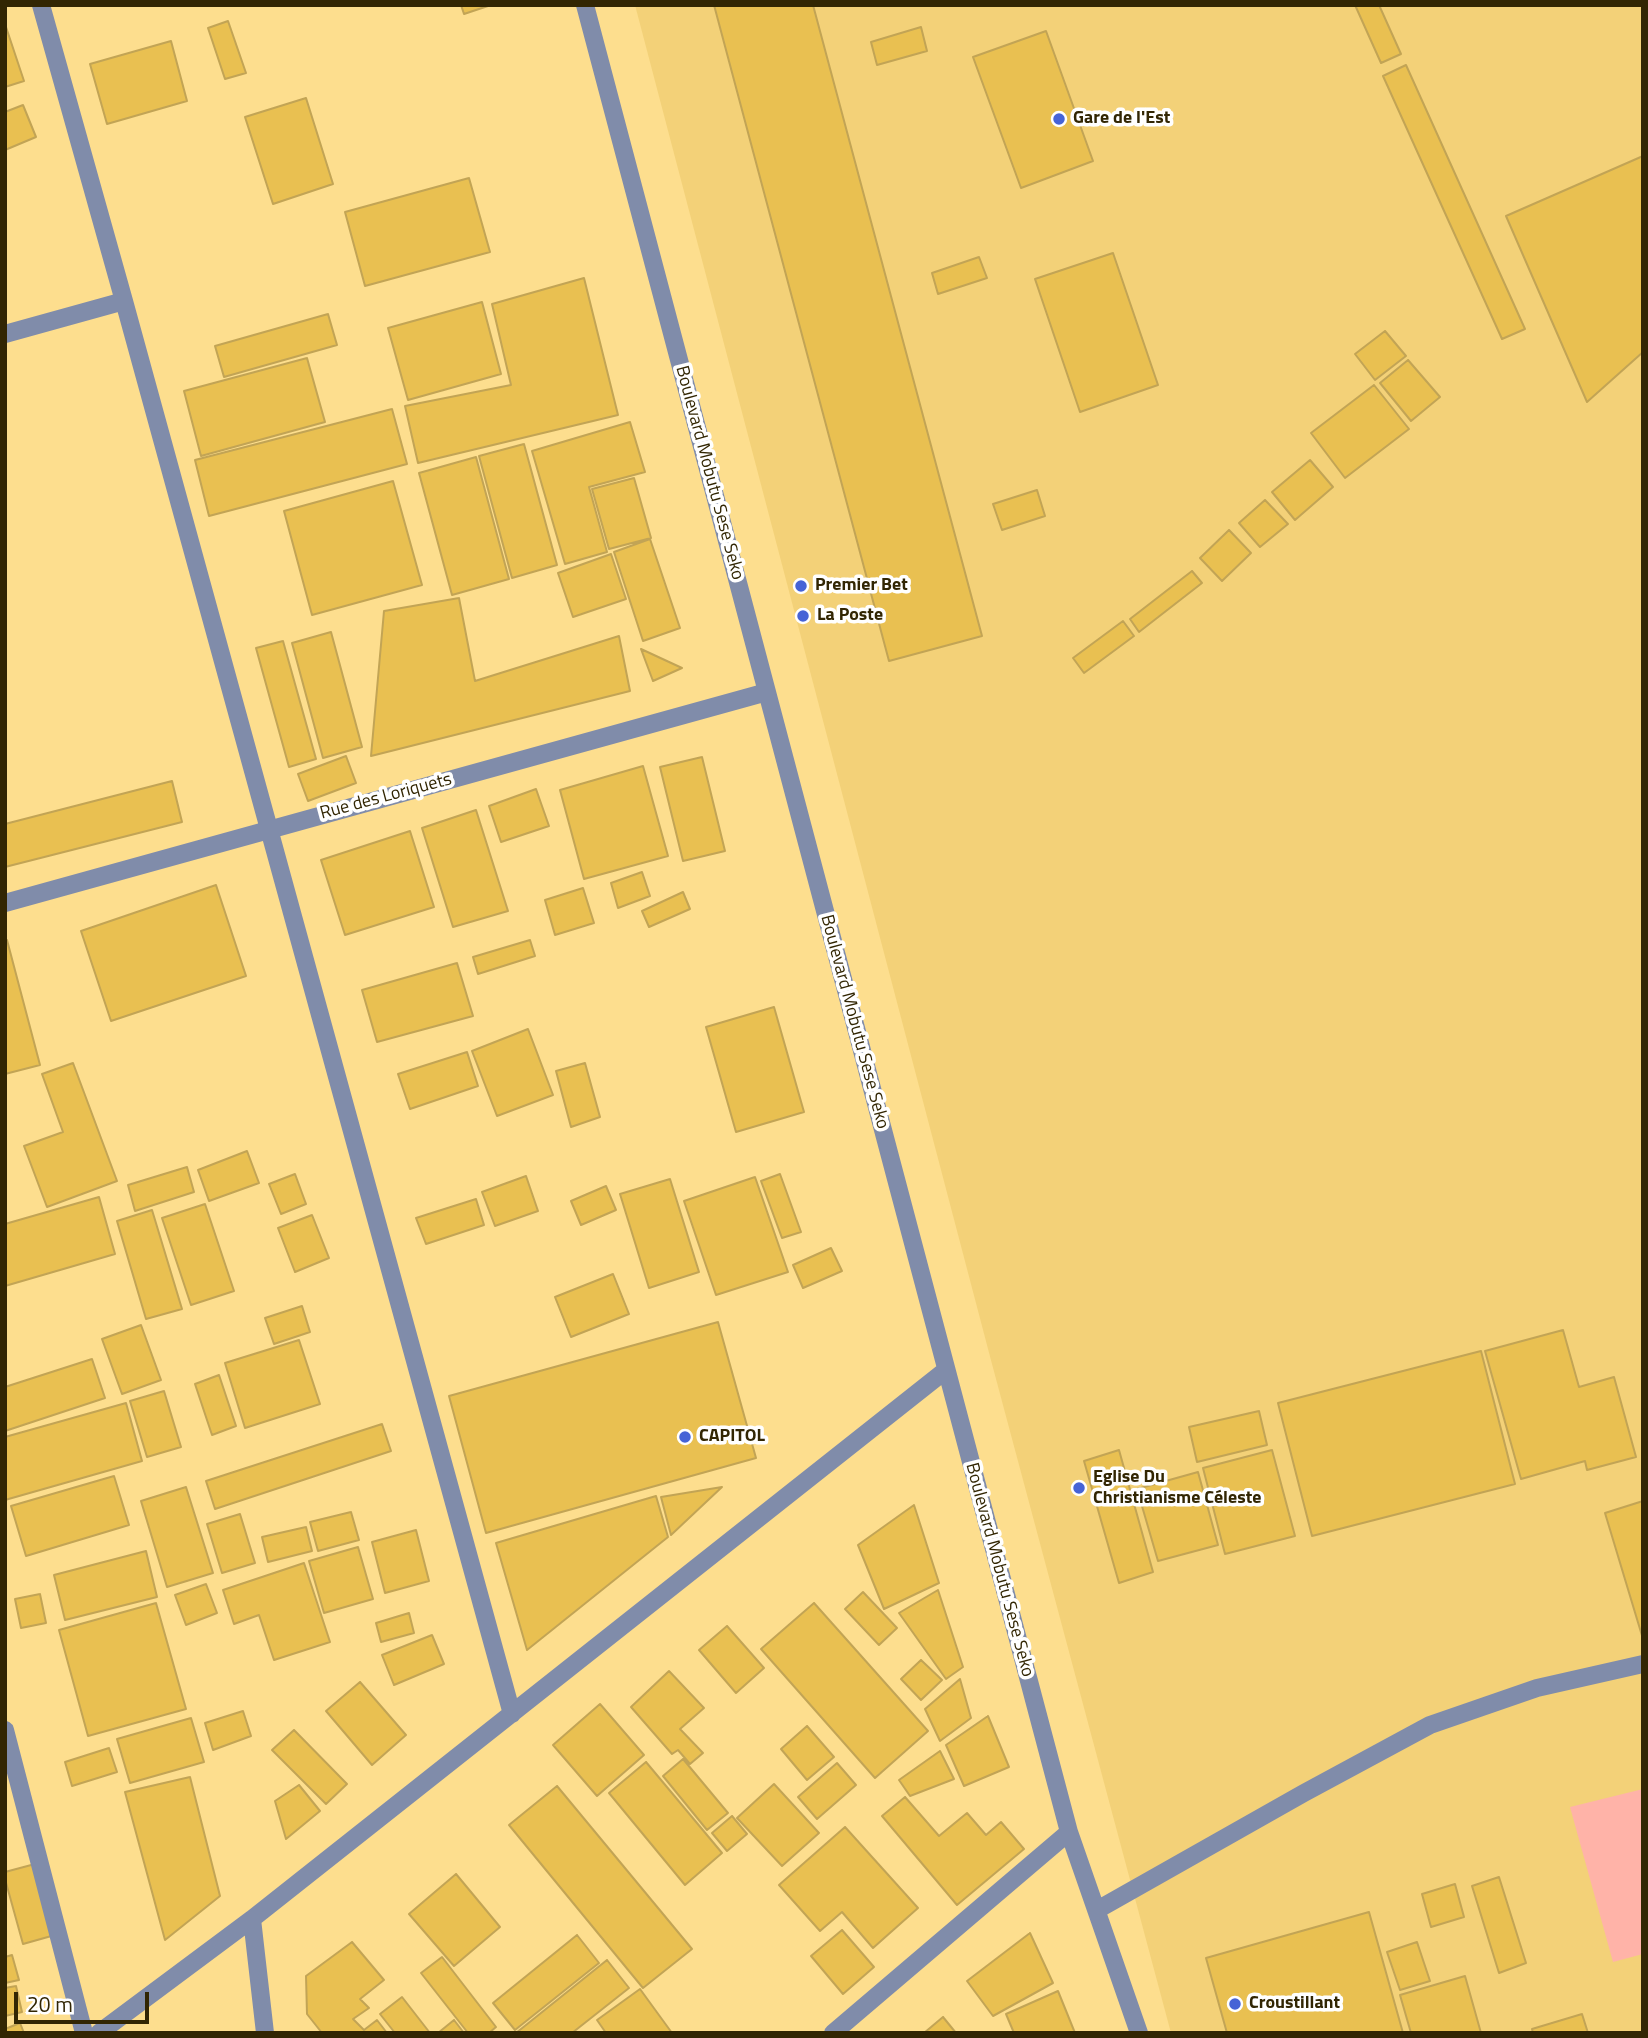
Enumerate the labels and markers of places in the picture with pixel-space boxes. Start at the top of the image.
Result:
place label: Gare de l'Est [1073,108,1170,130]
marker: Gare de l'Est [1051,111,1067,127]
place label: Premier Bet [815,575,908,597]
marker: Premier Bet [793,578,809,594]
place label: La Poste [817,605,883,627]
marker: La Poste [795,608,811,624]
place label: CAPITOL [699,1426,765,1448]
marker: CAPITOL [677,1429,693,1445]
place label: Eglise Du Christianisme Céleste [1093,1467,1261,1510]
marker: Eglise Du Christianisme Céleste [1071,1480,1087,1496]
place label: Croustillant [1249,1993,1340,2015]
marker: Croustillant [1227,1996,1243,2012]

